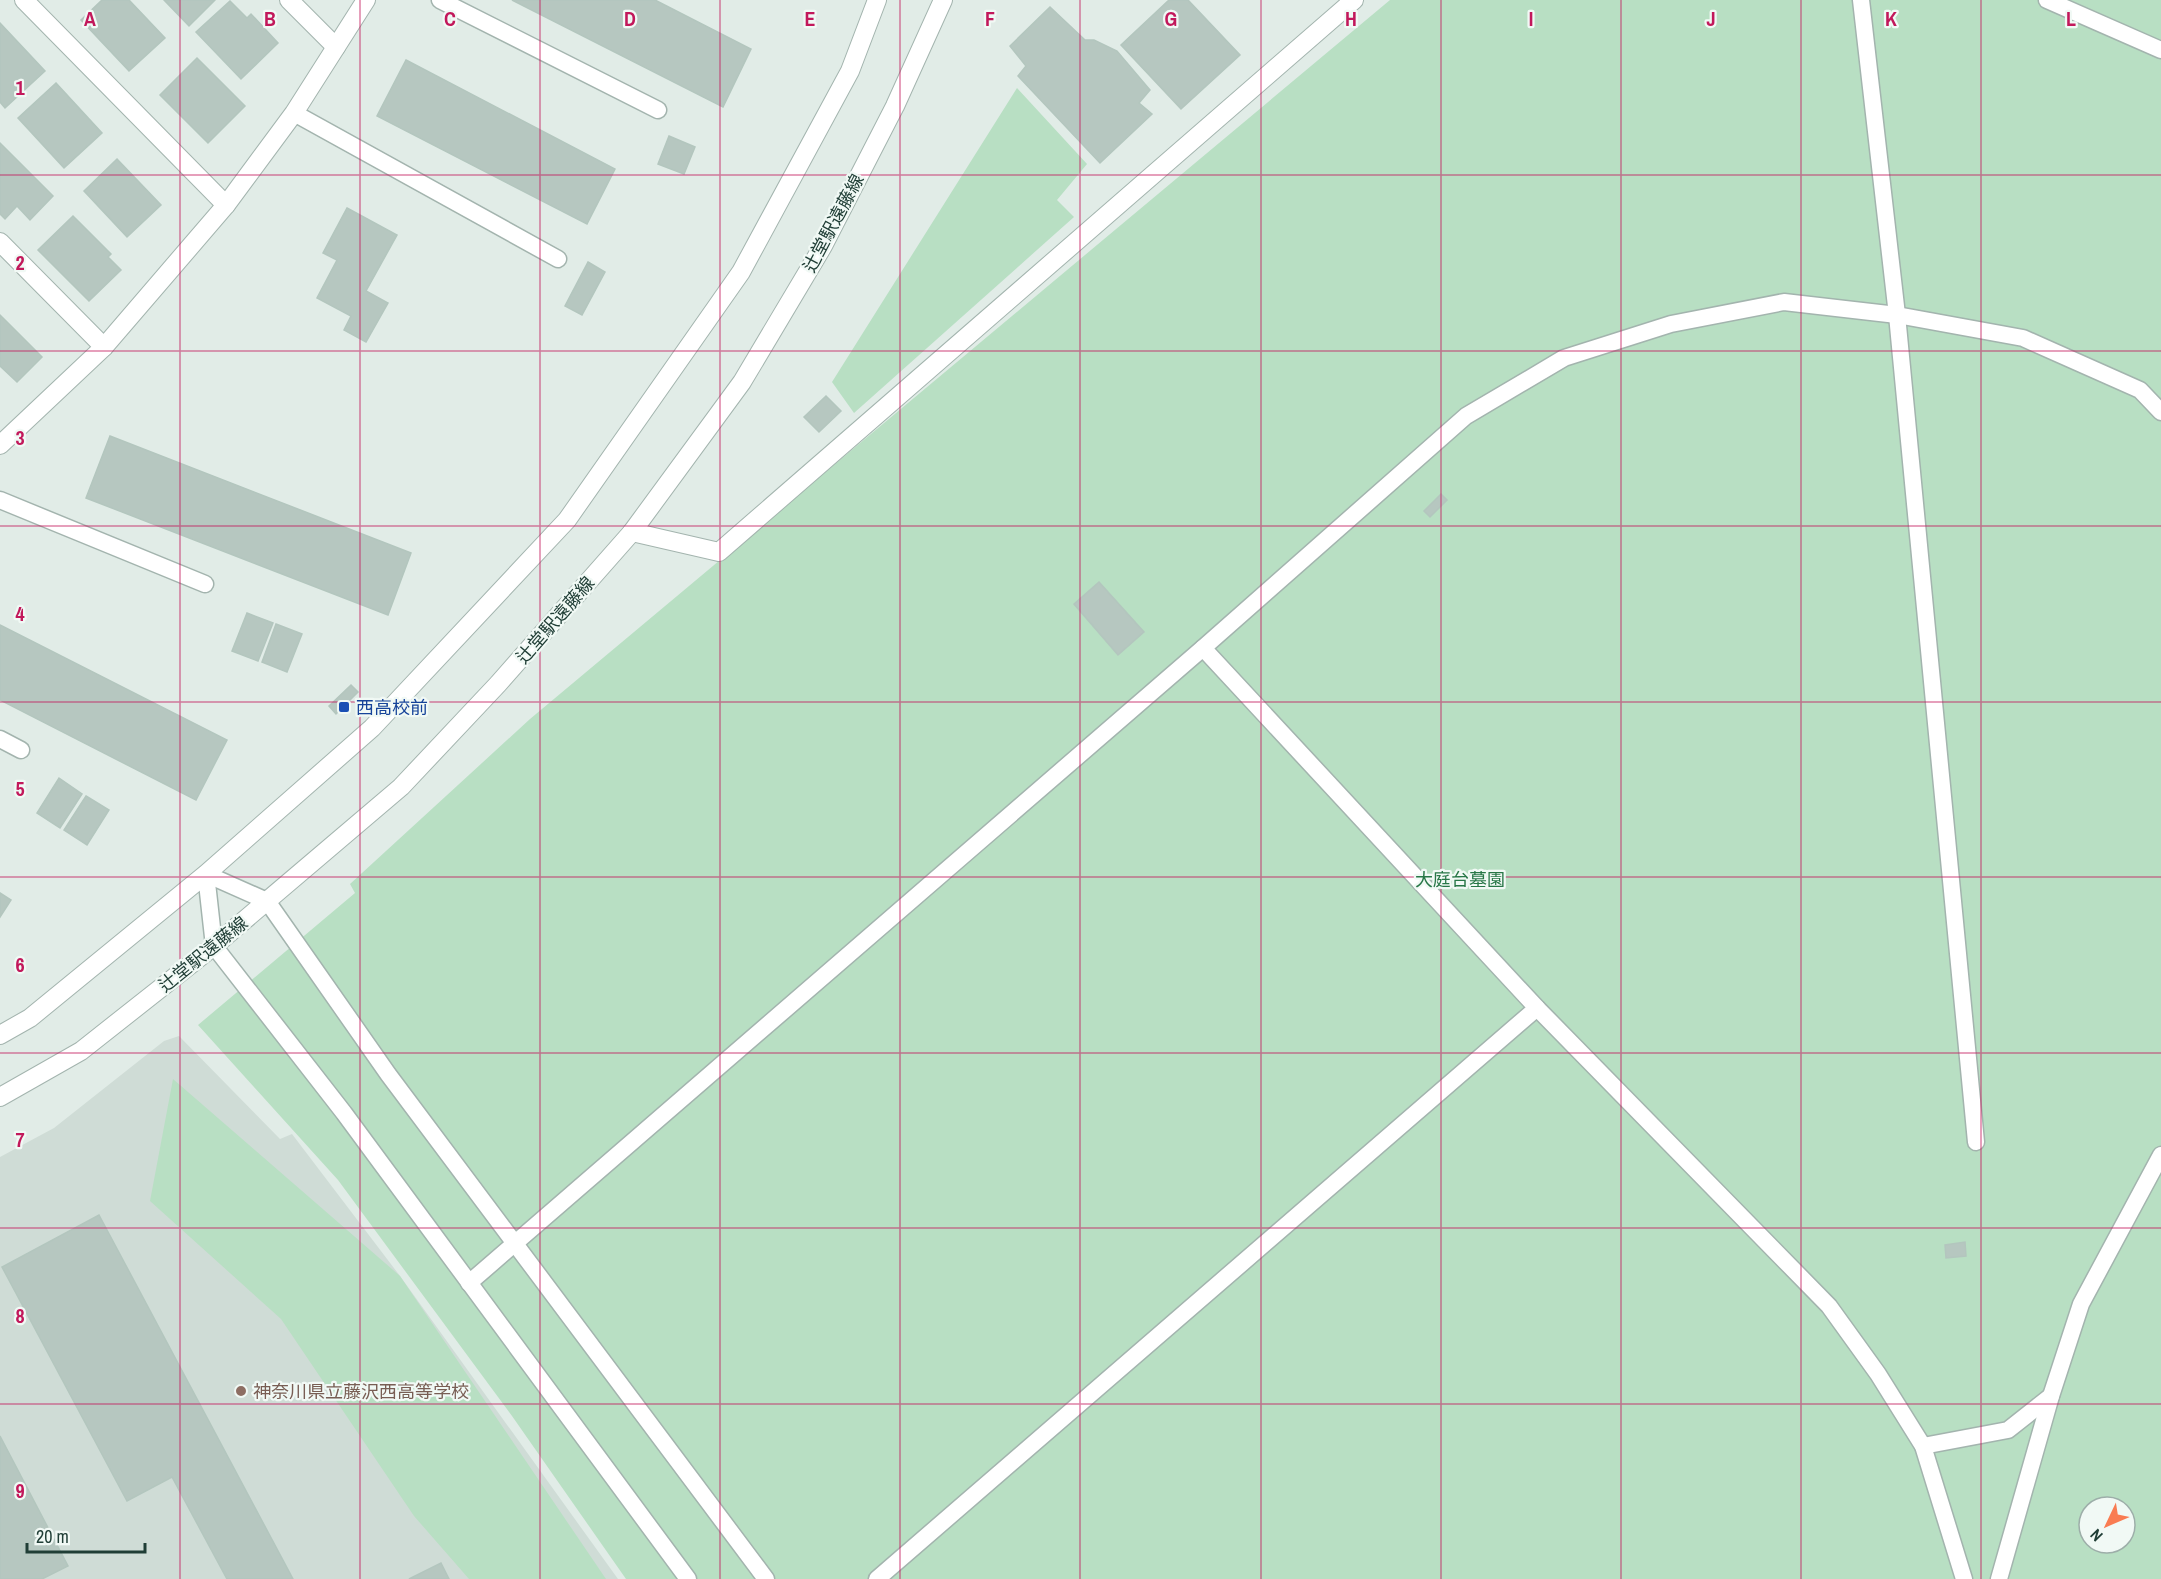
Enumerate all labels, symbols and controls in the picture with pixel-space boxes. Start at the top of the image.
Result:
text: A [84,5,96,32]
text: B [264,5,276,32]
text: C [444,5,456,32]
text: D [624,5,636,32]
text: E [805,5,816,32]
text: F [985,5,995,32]
text: G [1165,5,1177,32]
text: H [1345,5,1357,32]
text: I [1529,5,1533,32]
text: J [1706,5,1716,32]
text: K [1885,5,1897,32]
text: L [2066,5,2076,32]
text: 1 [15,74,25,101]
street label: 辻堂駅遠藤線 [797,169,869,277]
text: 2 [15,249,25,276]
text: 3 [15,424,25,451]
street label: 辻堂駅遠藤線 [510,571,600,669]
text: 4 [15,600,25,627]
place label: 西高校前 [356,695,428,720]
marker: 西高校前 [337,700,351,714]
text: 5 [15,775,25,802]
park label: 大庭台墓園 [1415,867,1505,892]
street label: 辻堂駅遠藤線 [153,910,253,998]
text: 6 [15,951,25,978]
text: 7 [15,1126,25,1153]
text: 8 [15,1302,25,1329]
place label: 神奈川県立藤沢西高等学校 [253,1379,469,1404]
marker: 神奈川県立藤沢西高等学校 [234,1384,248,1398]
text: 9 [15,1477,25,1504]
north arrow [2077,1495,2137,1555]
scale bar [27,1516,146,1554]
text: 20 m [36,1524,69,1549]
text: N [2085,1524,2107,1546]

